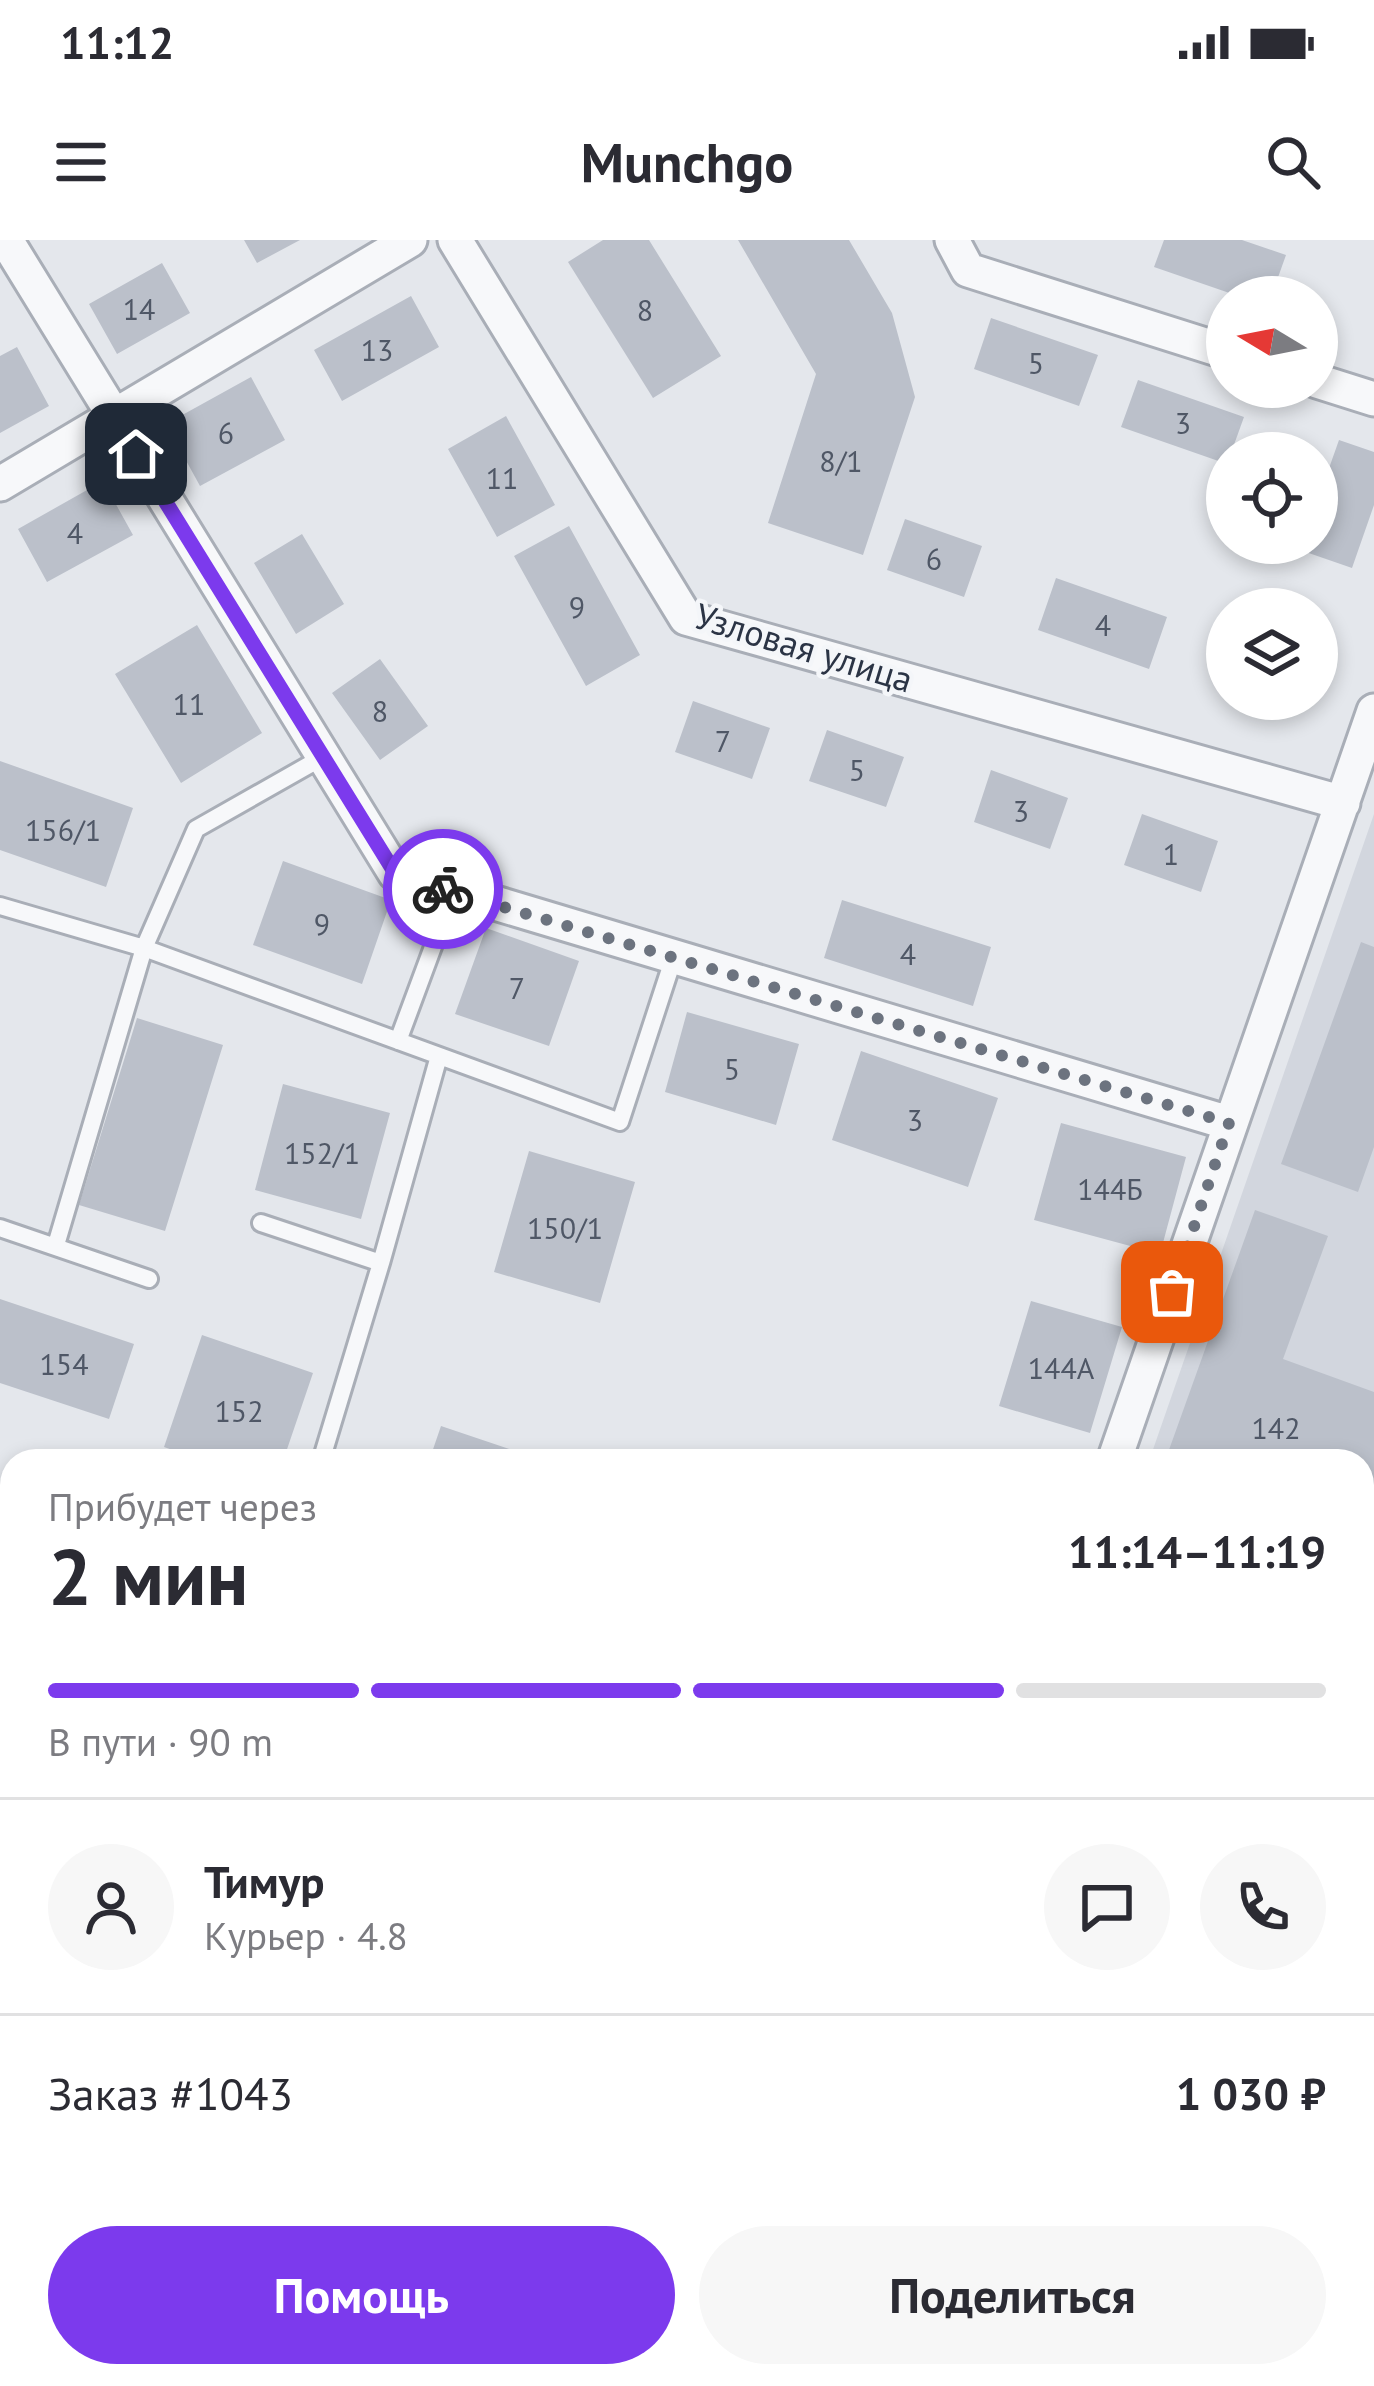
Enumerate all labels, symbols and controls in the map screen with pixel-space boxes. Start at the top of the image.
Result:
text: 11:12 [60,13,174,71]
text: Munchgo [581,127,793,197]
icon: menu [48,129,114,195]
icon: search [1260,129,1326,195]
north arrow [1206,276,1338,408]
map controls [1206,276,1338,720]
house number: 14 [123,289,155,328]
house number: 8 [637,290,653,329]
house number: 13 [361,330,393,369]
house number: 5 [1028,343,1044,382]
pin [85,403,187,505]
house number: 3 [1175,403,1191,442]
house number: 6 [218,413,234,452]
icon: home [103,421,169,487]
button: locate [1206,432,1338,564]
house number: 8/1 [819,441,863,480]
house number: 11 [486,458,518,497]
house number: 4 [67,513,83,552]
house number: 6 [926,539,942,578]
house number: 9 [569,587,585,626]
button: layers [1206,588,1338,720]
street label: Узловая улица [689,592,919,702]
house number: 4 [1095,605,1111,644]
house number: 11 [173,684,205,723]
house number: 8 [372,691,388,730]
house number: 7 [715,721,731,760]
house number: 5 [849,750,865,789]
house number: 3 [1013,791,1029,830]
house number: 156/1 [25,810,101,849]
courier [383,829,503,949]
house number: 1 [1163,834,1179,873]
icon: bike [410,856,476,922]
house number: 9 [314,904,330,943]
house number: 4 [900,934,916,973]
house number: 7 [509,968,525,1007]
house number: 5 [724,1049,740,1088]
house number: 3 [907,1100,923,1139]
house number: 152/1 [284,1133,360,1172]
house number: 144Б [1077,1169,1143,1208]
house number: 150/1 [527,1208,603,1247]
pin [1121,1241,1223,1343]
icon: bag [1139,1259,1205,1325]
house number: 154 [39,1344,89,1383]
house number: 144А [1028,1348,1095,1387]
house number: 152 [214,1391,264,1430]
house number: 142 [1251,1408,1301,1447]
text: Прибудет через [48,1481,317,1532]
text: 11:14–11:19 [1068,1522,1326,1580]
text: 2 мин [48,1526,248,1627]
text: В пути · 90 m [48,1716,273,1767]
button: person [48,1844,174,1970]
button: chat [1044,1844,1170,1970]
button: phone [1200,1844,1326,1970]
text: Тимур [204,1852,325,1910]
text: Курьер · 4.8 [204,1910,408,1961]
text: Заказ #1043 [48,2064,293,2122]
text: 1 030 ₽ [1176,2064,1326,2122]
button: Помощь [48,2226,675,2364]
button: Поделиться [699,2226,1326,2364]

